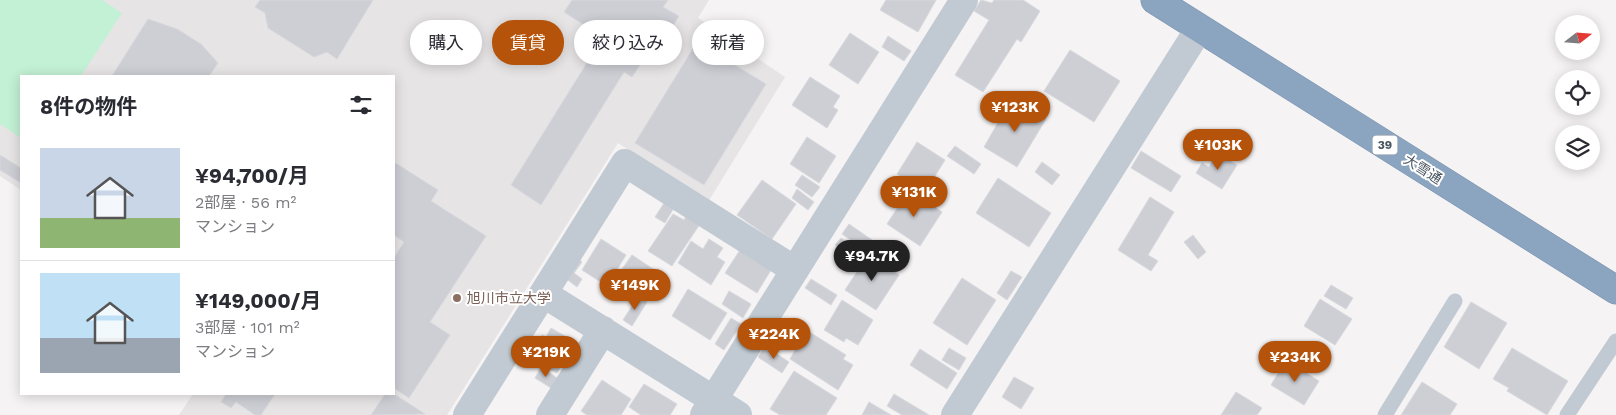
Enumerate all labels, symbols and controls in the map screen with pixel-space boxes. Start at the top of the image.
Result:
north arrow [1555,15,1600,60]
map controls [1555,15,1600,170]
chip: 購入 [410,20,482,65]
chip: 賃貸 [492,20,564,65]
chip: 絞り込み [574,20,682,65]
chip: 新着 [692,20,764,65]
button: locate [1555,70,1600,115]
pin: ¥123K [980,90,1050,133]
icon: filters [347,91,375,119]
text: 8件の物件 [40,94,137,119]
text: ¥123K [991,97,1039,116]
button: layers [1555,125,1600,170]
pin: ¥103K [1183,128,1253,171]
text: ¥103K [1194,135,1242,154]
road number: 39 [1372,136,1398,154]
street label: 大雪通 [1401,151,1445,187]
text: ¥94,700/月 [195,163,309,188]
icon: home [80,168,140,228]
pin: ¥131K [879,176,949,218]
text: ¥131K [891,182,937,201]
text: 2部屋 · 56 m² [195,193,296,212]
text: マンション [195,217,275,236]
pin: ¥94.7K [831,240,913,282]
text: ¥94.7K [845,246,899,265]
pin: ¥149K [600,268,670,311]
text: ¥149K [611,275,659,294]
text: ¥149,000/月 [195,288,321,313]
place label: 旭川市立大学 [467,290,551,306]
marker: 旭川市立大学 [451,292,463,304]
icon: home [80,293,140,353]
text: 3部屋 · 101 m² [195,318,300,337]
pin: ¥224K [739,318,809,360]
text: ¥224K [749,324,799,343]
pin: ¥219K [511,336,581,378]
pin: ¥234K [1260,340,1330,383]
text: マンション [195,342,275,361]
text: ¥219K [522,342,570,361]
text: ¥234K [1269,347,1321,366]

